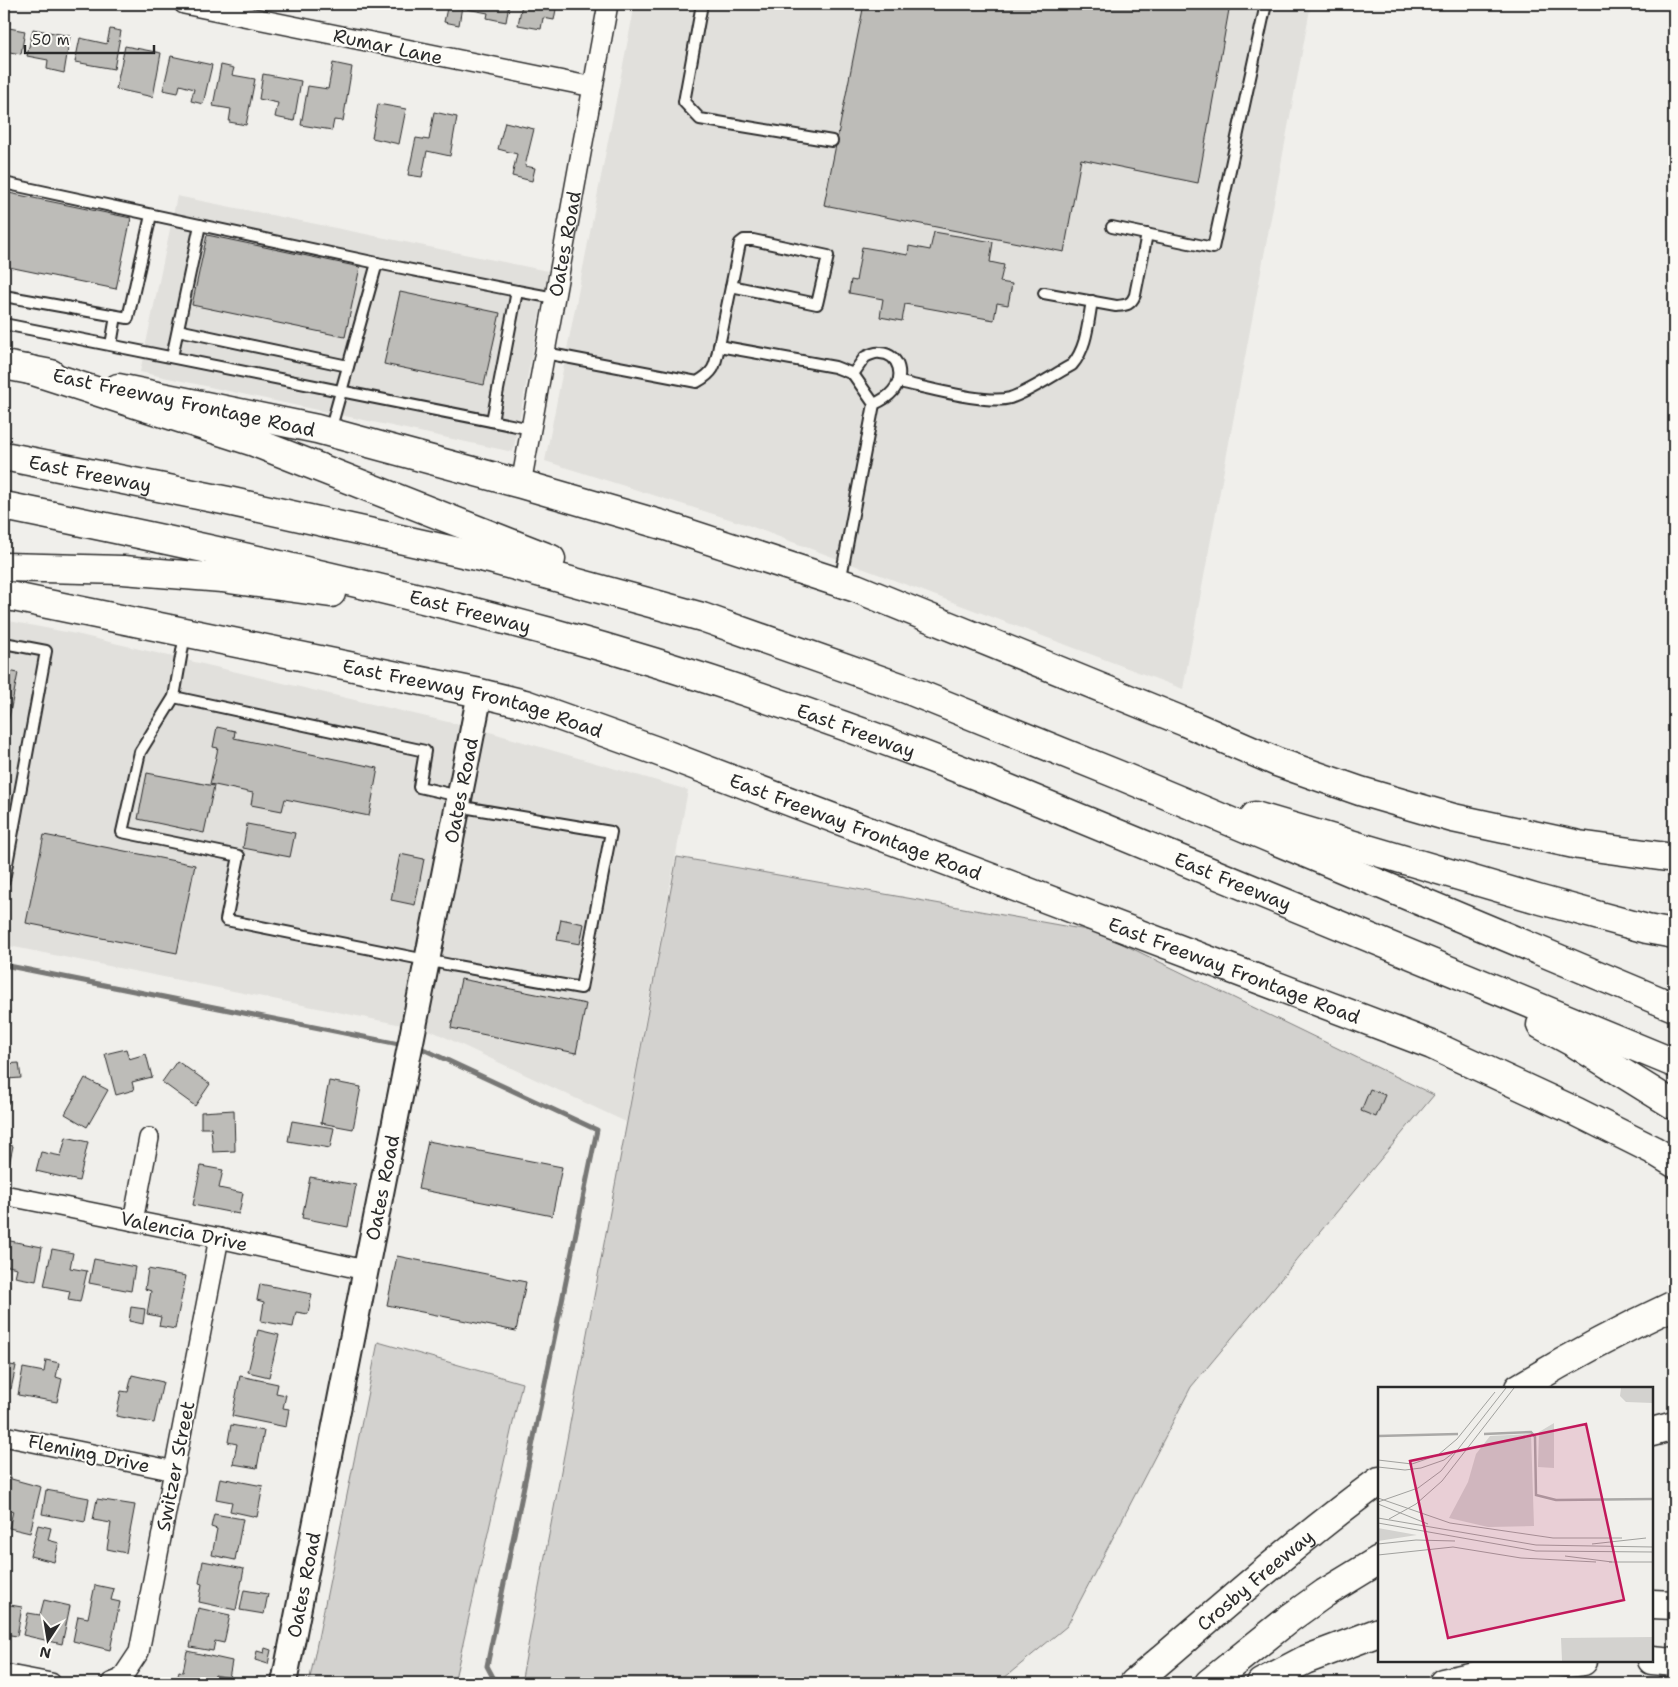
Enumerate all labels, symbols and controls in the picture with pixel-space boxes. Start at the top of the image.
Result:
scale bar [25,22,154,54]
street label: Rumar Lane [331,23,445,70]
text: 50 m [32,30,70,50]
street label: Oates Road [543,189,587,299]
street label: East Freeway Frontage Road [50,362,317,443]
street label: East Freeway [27,449,154,498]
street label: East Freeway [407,584,534,639]
street label: East Freeway Frontage Road [340,653,606,744]
street label: East Freeway [793,698,919,764]
street label: Oates Road [439,735,484,845]
street label: East Freeway Frontage Road [726,768,985,886]
street label: East Freeway [1170,846,1295,917]
street label: East Freeway Frontage Road [1105,911,1364,1030]
street label: Oates Road [360,1133,405,1243]
street label: Valencia Drive [118,1206,250,1257]
inset map [1378,1387,1653,1662]
street label: Switzer Street [151,1399,200,1533]
street label: Fleming Drive [26,1428,152,1479]
street label: Crosby Freeway [1192,1524,1319,1637]
street label: Oates Road [281,1530,327,1640]
north arrow [22,1614,72,1664]
text: N [38,1643,53,1663]

